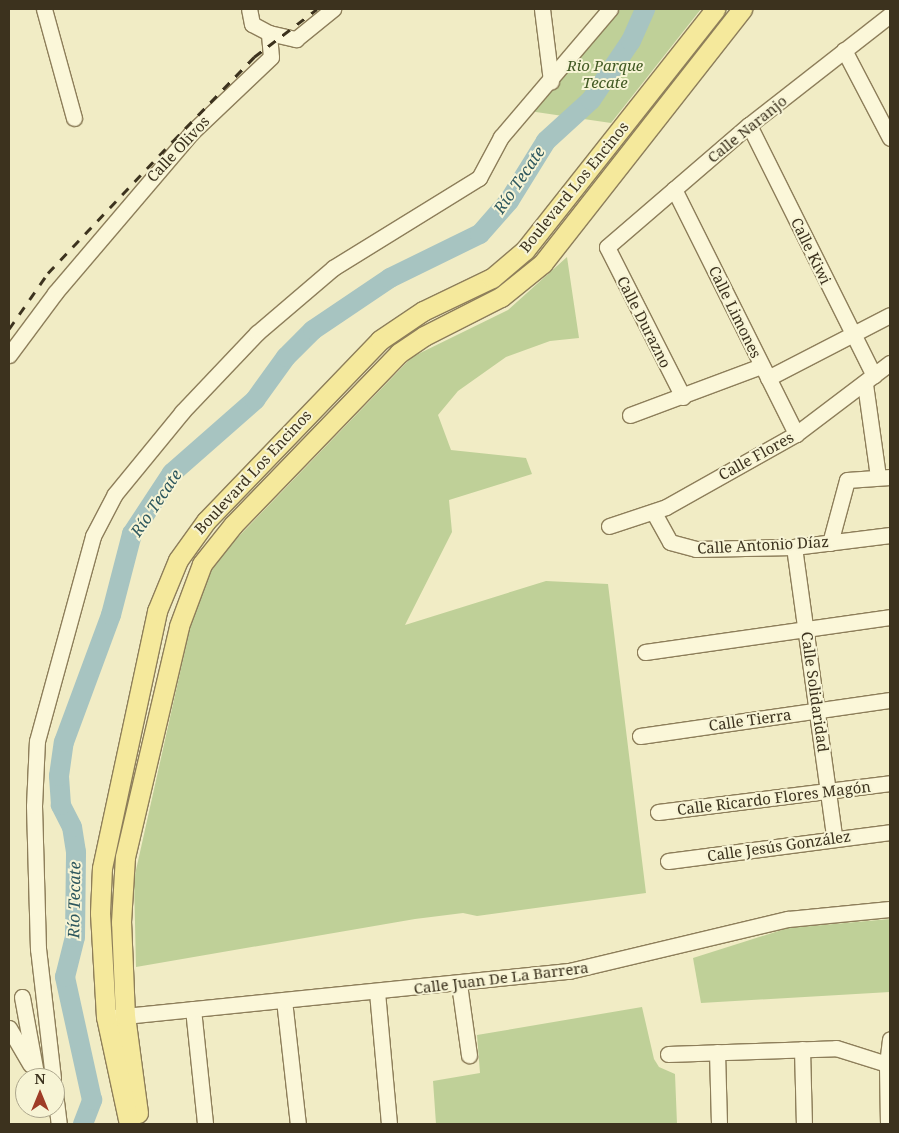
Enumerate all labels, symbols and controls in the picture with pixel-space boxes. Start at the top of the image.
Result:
park label: Rio Parque Tecate [567,56,643,91]
street label: Calle Naranjo [704,92,790,166]
street label: Calle Olivos [143,112,213,186]
street label: Boulevard Los Encinos [516,118,632,256]
water label: Río Tecate [490,143,548,217]
street label: Calle Kiwi [787,215,835,287]
street label: Calle Limones [705,263,765,361]
street label: Calle Durazno [613,273,675,371]
street label: Boulevard Los Encinos [191,406,315,538]
street label: Calle Flores [715,428,797,484]
water label: Río Tecate [127,466,185,540]
street label: Calle Antonio Díaz [697,533,829,557]
street label: Calle Solidaridad [798,631,832,753]
street label: Calle Tierra [708,705,792,735]
street label: Calle Ricardo Flores Magón [676,777,872,819]
street label: Calle Jesús González [706,827,852,865]
water label: Río Tecate [64,861,84,939]
street label: Calle Juan De La Barrera [413,958,589,998]
north arrow [15,1068,65,1118]
text: N [34,1069,46,1088]

